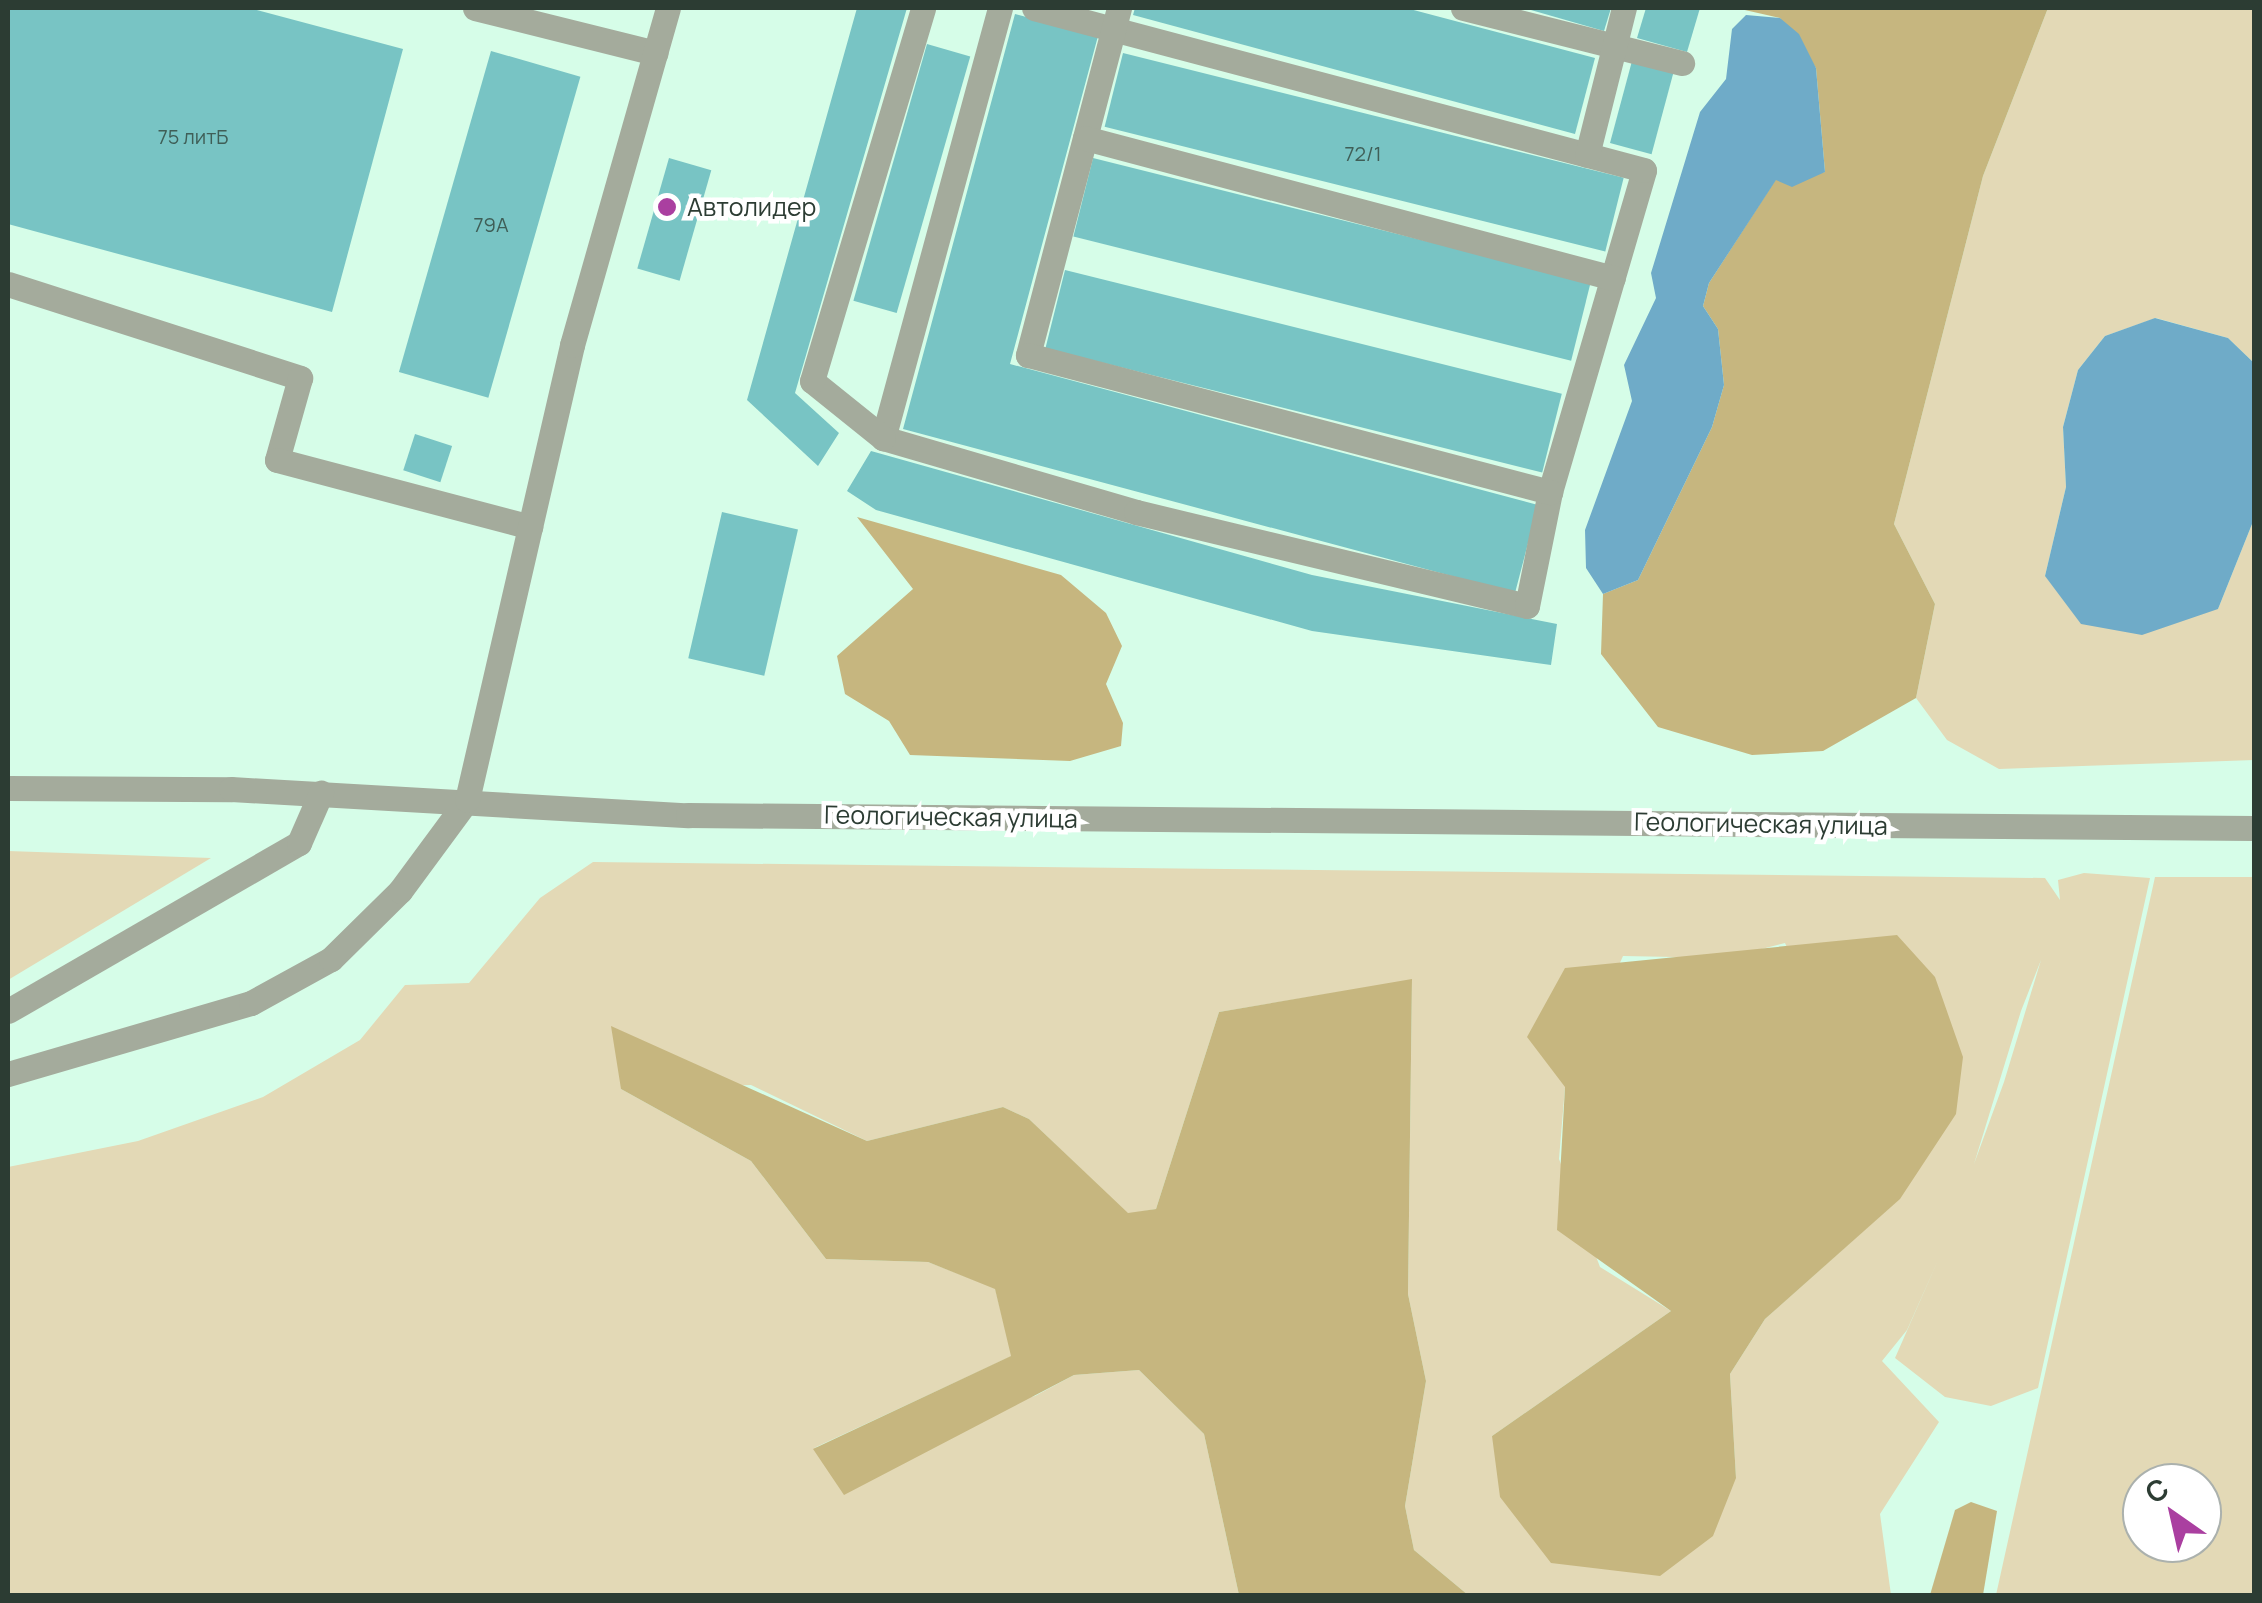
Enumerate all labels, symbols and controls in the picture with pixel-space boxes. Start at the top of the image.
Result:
house number: 75 литБ [158,124,228,148]
house number: 72/1 [1345,141,1381,165]
place label: Автолидер [687,192,816,222]
marker: Автолидер [656,196,678,218]
house number: 79А [473,212,509,236]
street label: Геологическая улица [824,800,1078,834]
street label: Геологическая улица [1634,807,1888,841]
north arrow [2122,1463,2222,1563]
text: С [2137,1468,2176,1511]

